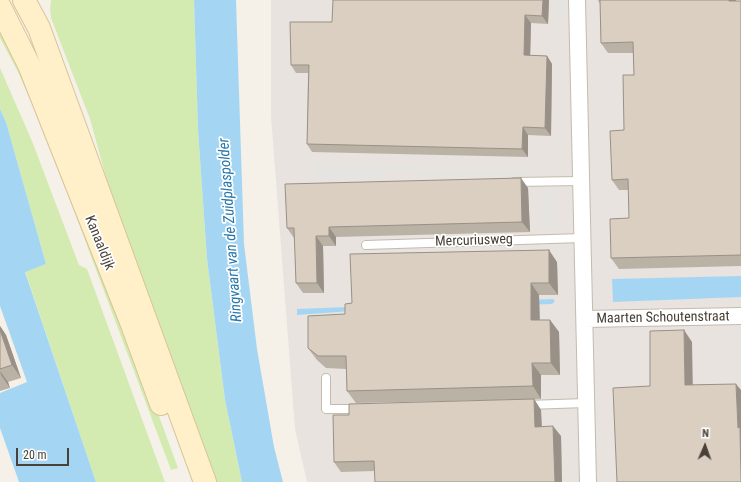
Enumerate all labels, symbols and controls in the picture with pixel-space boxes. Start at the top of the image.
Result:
water label: Ringvaart van de Zuidplaspolder [216,137,246,323]
street label: Kanaaldijk [80,213,118,273]
street label: Mercuriusweg [435,231,513,251]
street label: Maarten Schoutenstraat [596,308,730,328]
north arrow [685,426,725,466]
text: N [702,427,709,440]
scale bar [18,440,71,466]
text: 20 m [23,448,47,462]

